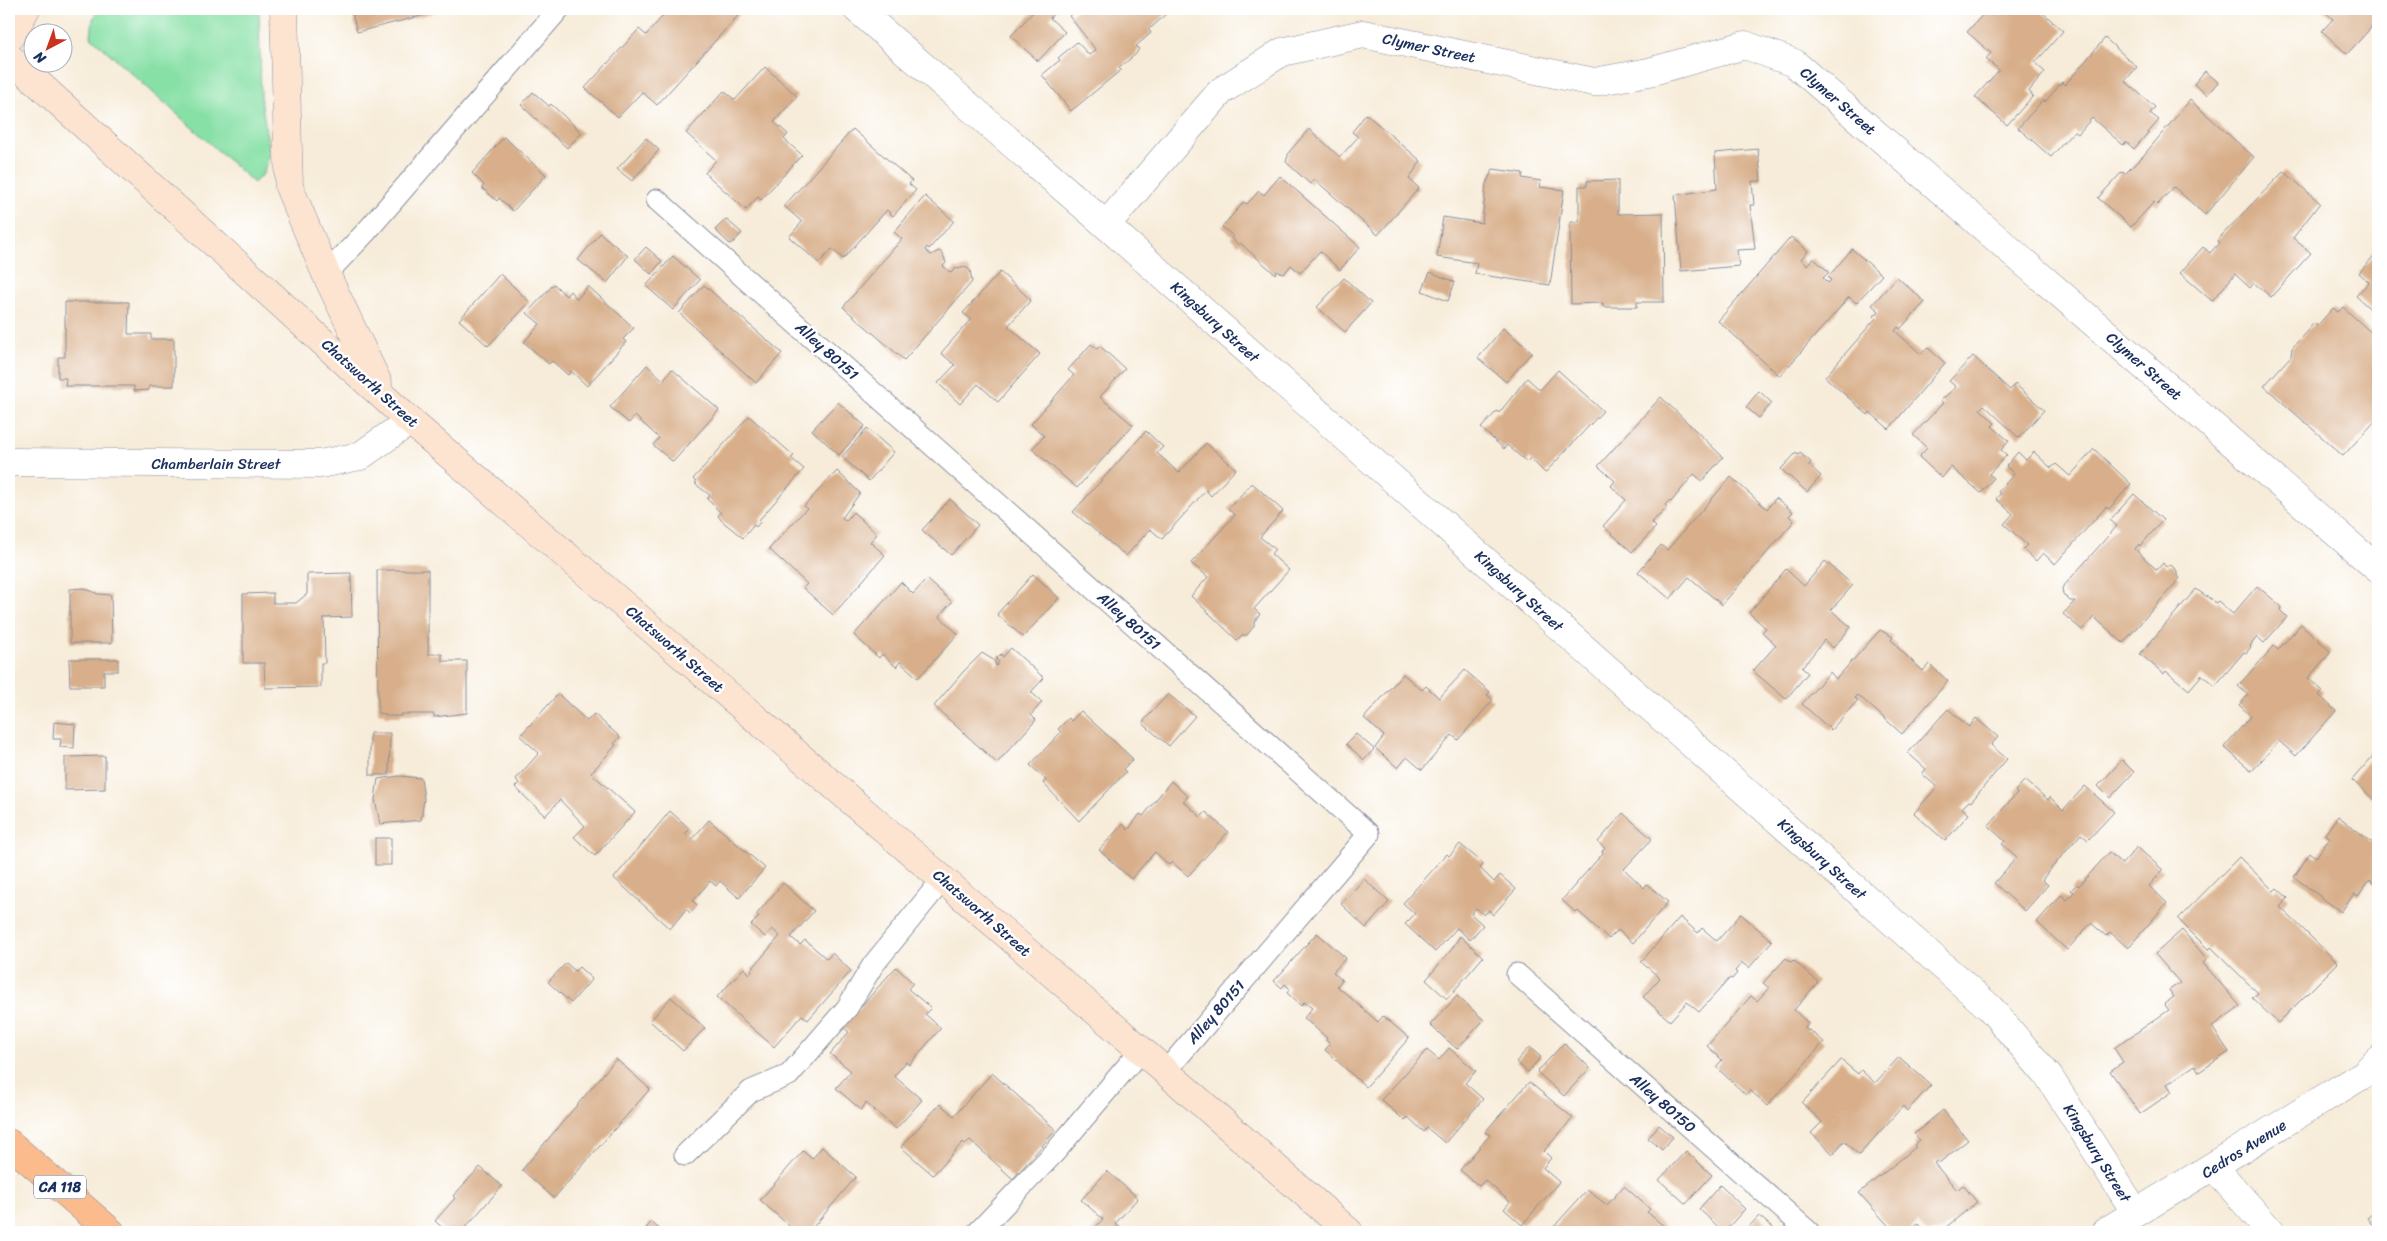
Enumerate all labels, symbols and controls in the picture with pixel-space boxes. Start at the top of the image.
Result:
north arrow [22,22,72,72]
street label: Clymer Street [1380,25,1478,71]
text: N [28,45,52,71]
street label: Clymer Street [1794,60,1882,142]
street label: Kingsbury Street [1164,275,1266,370]
street label: Alley 80151 [788,314,865,387]
street label: Clymer Street [2100,325,2188,407]
street label: Chatsworth Street [315,332,425,434]
street label: Chamberlain Street [151,451,282,477]
street label: Kingsbury Street [1468,544,1570,639]
street label: Alley 80151 [1090,584,1167,657]
street label: Chatsworth Street [620,599,730,700]
street label: Kingsbury Street [1771,812,1873,907]
street label: Chatsworth Street [927,863,1037,964]
street label: Alley 80151 [1180,974,1251,1051]
street label: Alley 80150 [1623,1066,1702,1139]
street label: Kingsbury Street [2056,1098,2138,1208]
street label: Cedros Avenue [2196,1112,2292,1186]
road number: CA 118 [34,1176,86,1198]

